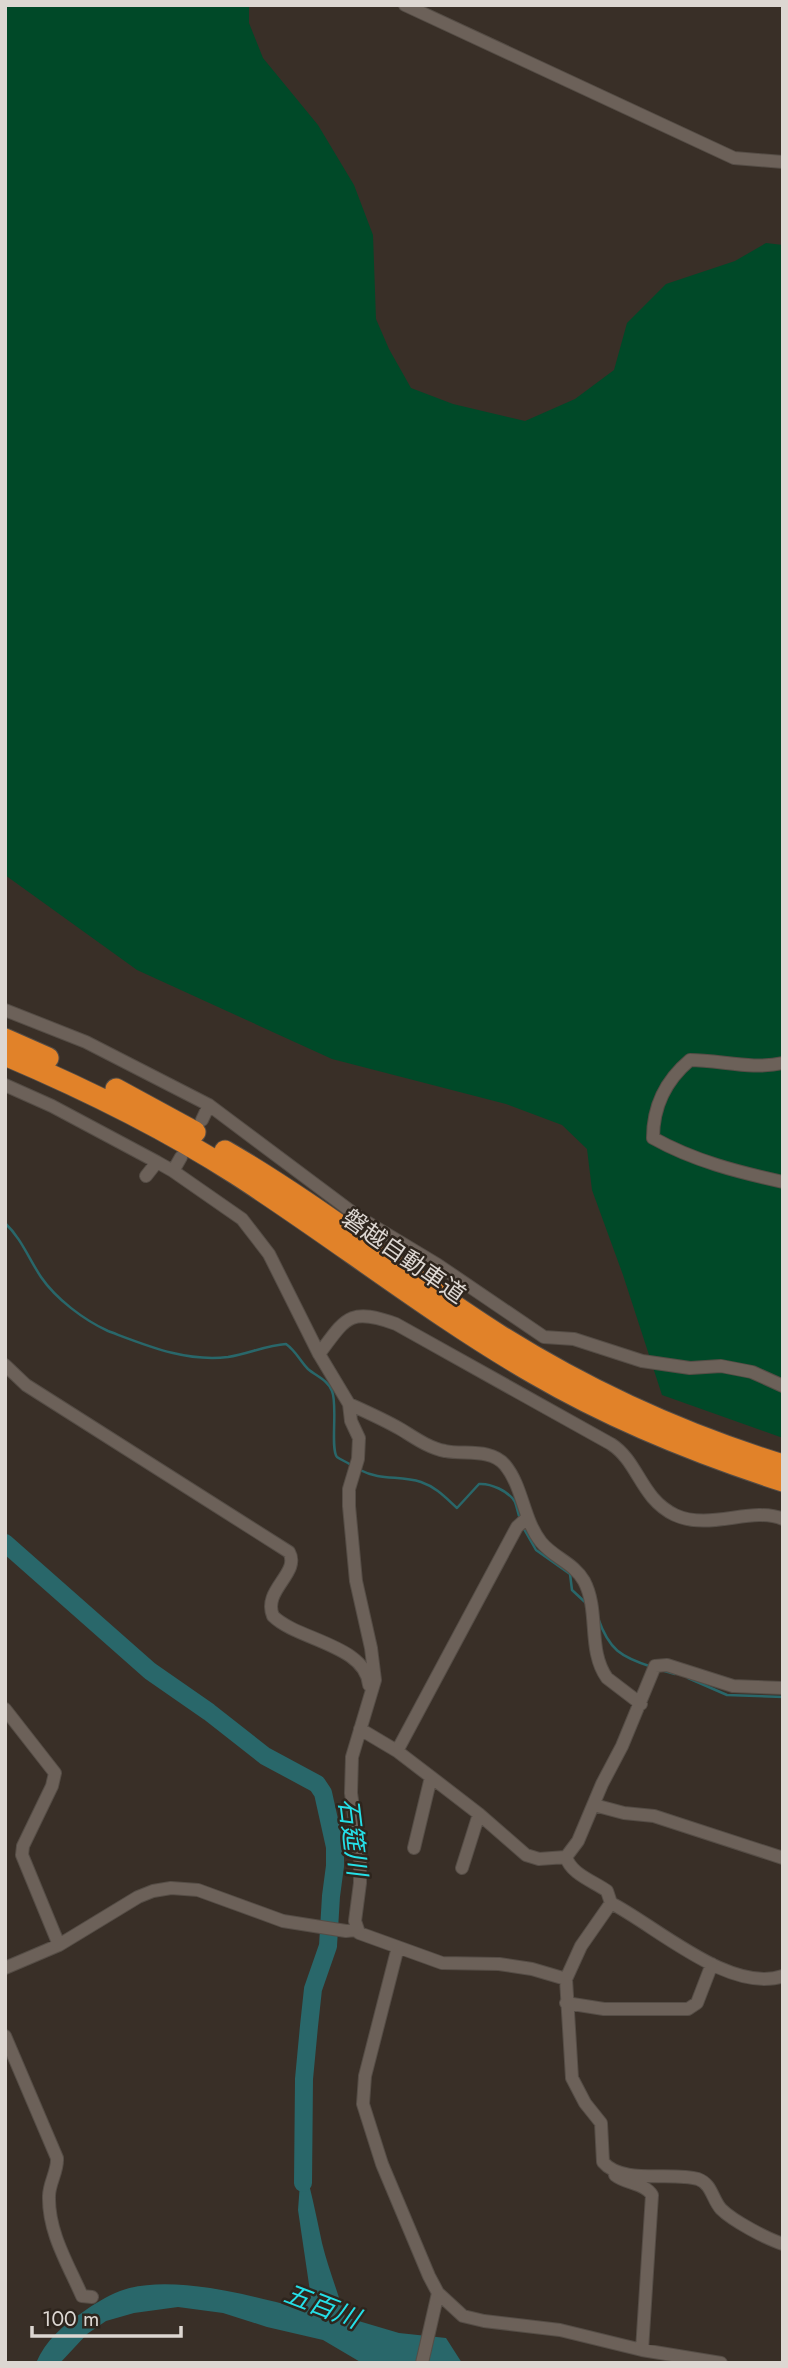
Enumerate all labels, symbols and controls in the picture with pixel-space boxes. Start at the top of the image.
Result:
street label: 磐越自動車道 [335,1200,473,1312]
water label: 石筵川 [329,1796,377,1881]
water label: 五百川 [279,2274,368,2339]
scale bar [32,2294,180,2338]
text: 100 m [42,2304,99,2334]

